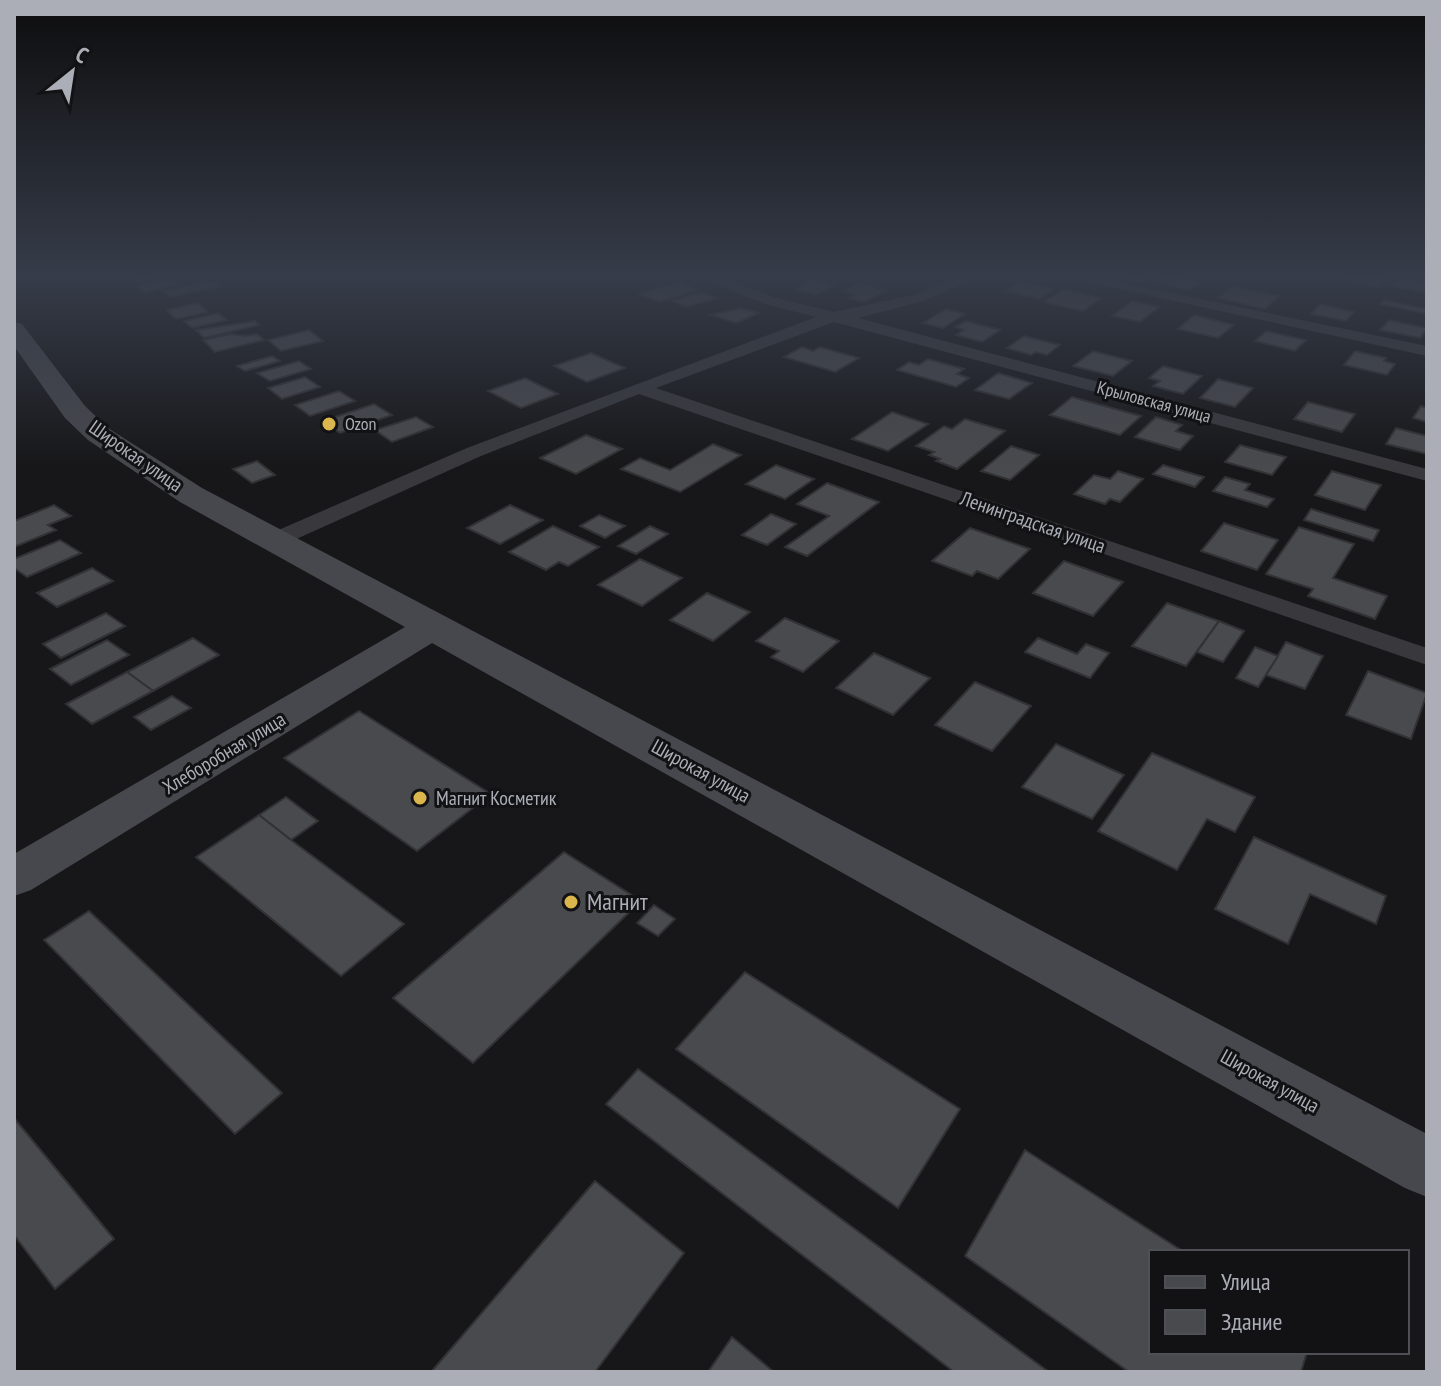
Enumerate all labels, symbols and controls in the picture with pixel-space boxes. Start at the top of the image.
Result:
north arrow [32,32,112,112]
text: С [71,40,93,69]
street label: Крыловская улица [1095,375,1214,428]
place label: Ozon [345,412,377,435]
street label: Широкая улица [84,414,188,498]
marker: Ozon [320,415,338,433]
street label: Ленинградская улица [956,485,1109,559]
street label: Хлеборобная улица [158,706,290,800]
street label: Широкая улица [647,733,755,809]
place label: Магнит Косметик [436,785,557,811]
marker: Магнит Косметик [411,789,429,807]
place label: Магнит [587,886,648,917]
marker: Магнит [562,893,580,911]
street label: Широкая улица [1216,1043,1324,1119]
legend [1149,1250,1409,1354]
text: Улица [1221,1266,1271,1297]
text: Здание [1221,1306,1282,1337]

